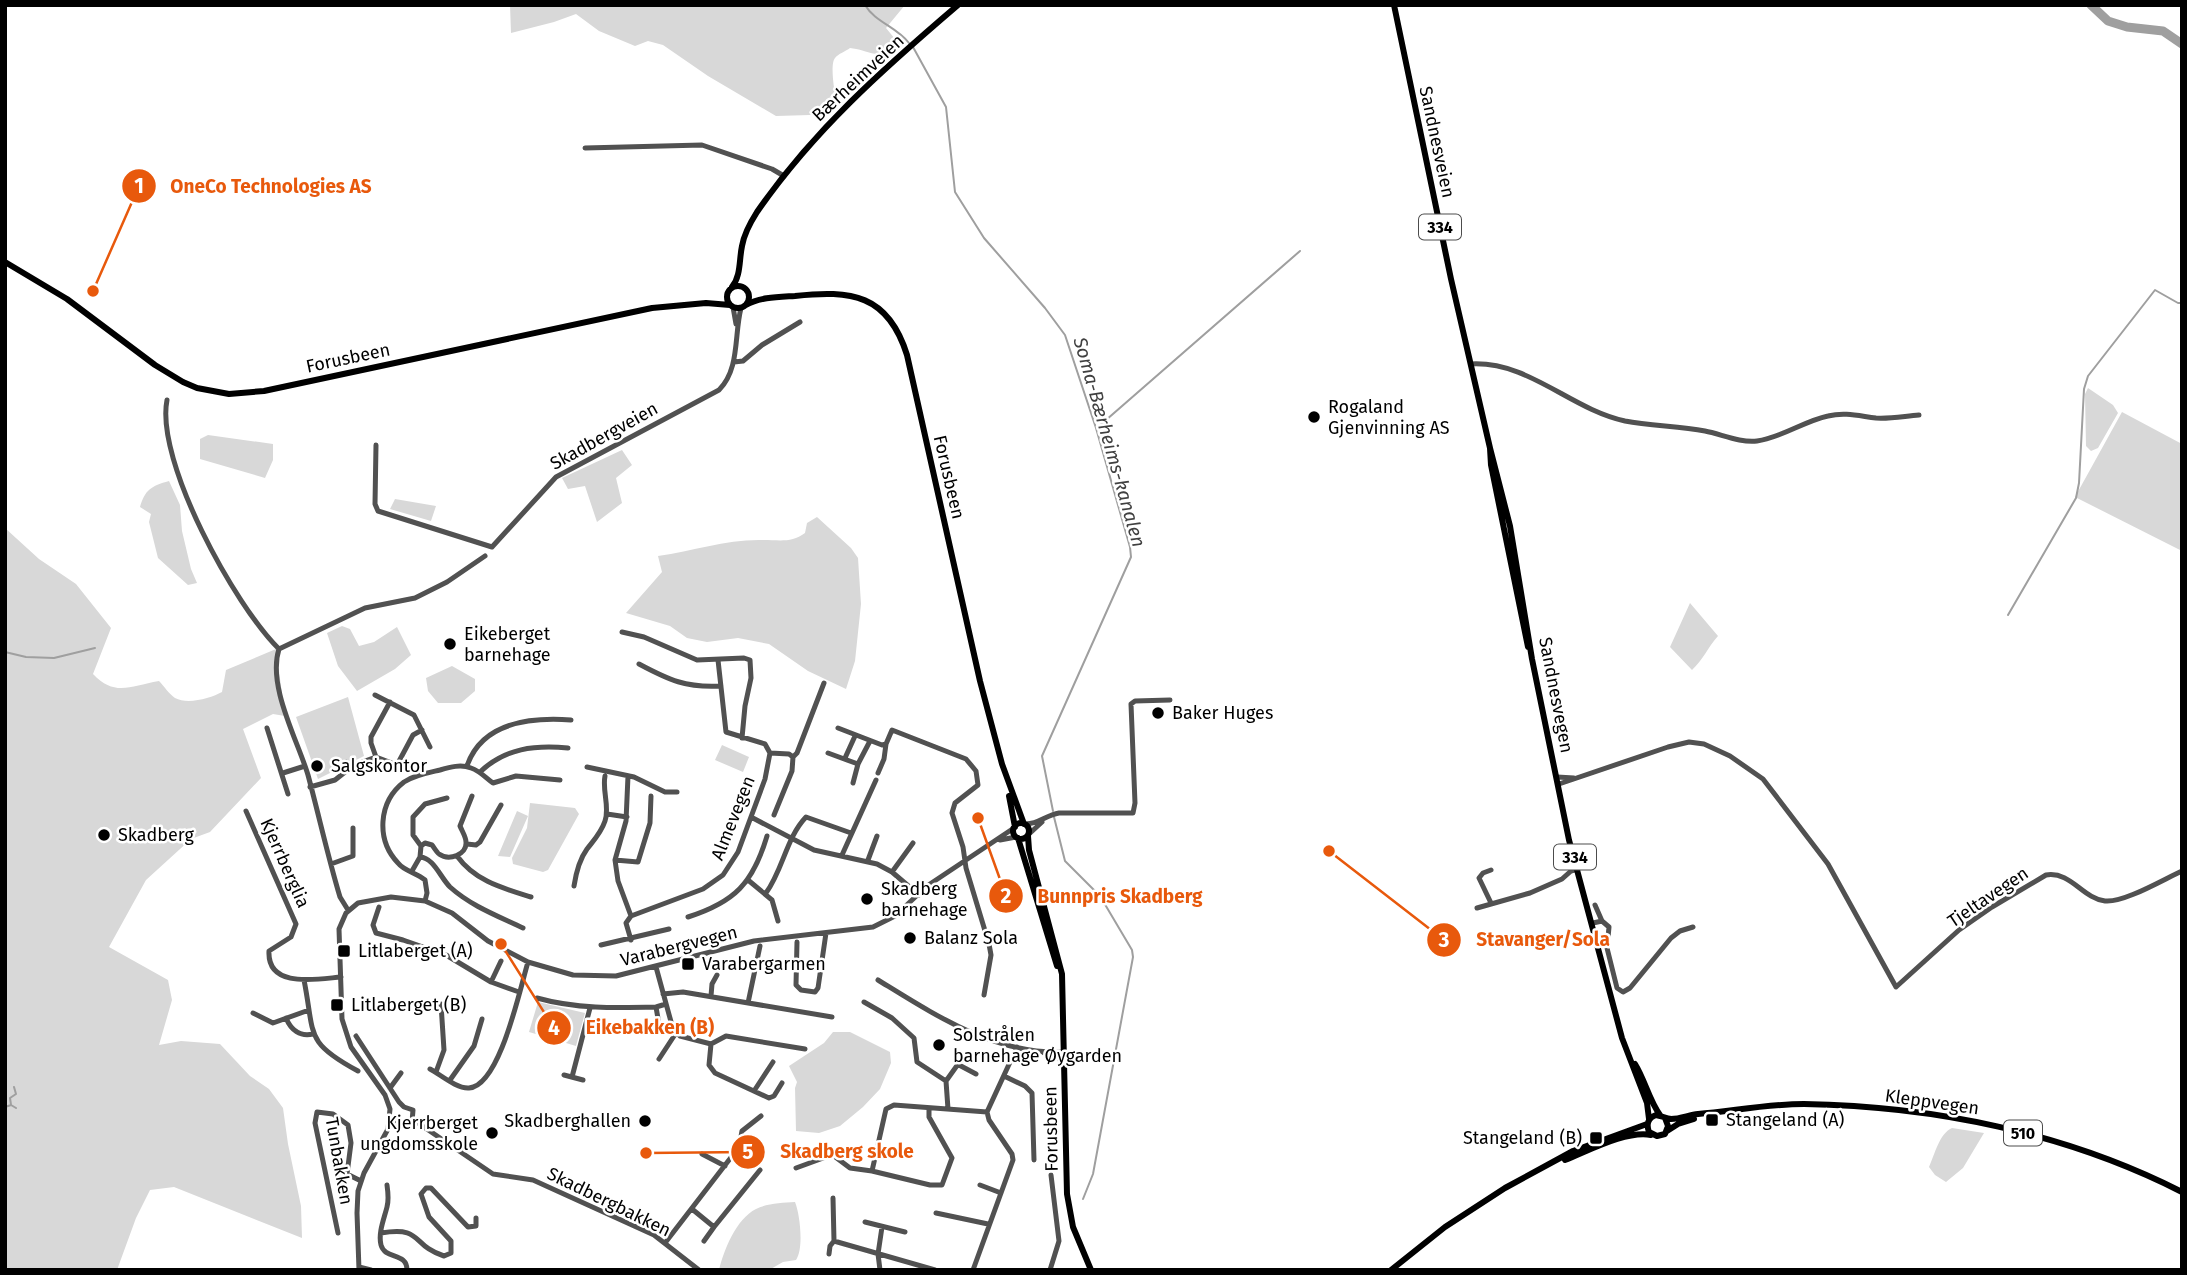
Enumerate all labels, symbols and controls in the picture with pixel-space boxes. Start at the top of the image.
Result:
street label: Bærheimveien [807,30,909,126]
street label: Sandnesveien [1414,84,1460,200]
callout: OneCo Technologies AS [121,166,385,206]
text: 1 [134,173,144,199]
text: OneCo Technologies AS [170,175,372,198]
road number: 334 [1419,215,1461,240]
water label: Soma-Bærheims-kanalen [1068,334,1151,550]
street label: Forusbeen [304,338,392,378]
place label: Rogaland Gjenvinning AS [1328,396,1450,439]
street label: Skadbergveien [546,397,662,475]
marker: Rogaland Gjenvinning AS [1306,409,1322,425]
street label: Forusbeen [929,433,969,521]
place label: Eikeberget barnehage [464,623,551,666]
street label: Sandnesvegen [1534,635,1578,755]
marker: Eikeberget barnehage [442,636,458,652]
place label: Baker Huges [1172,702,1273,724]
marker: Baker Huges [1150,705,1166,721]
place label: Salgskontor [331,755,427,777]
marker: Salgskontor [309,758,325,774]
street label: Almevegen [706,773,760,863]
street label: Kjerrberglia [255,815,315,911]
place label: Skadberg [118,824,194,846]
marker: Skadberg [96,827,112,843]
road number: 334 [1554,844,1596,870]
street label: Tjeltavegen [1943,862,2033,932]
callout: Bunnpris Skadberg [988,876,1216,916]
place label: Skadberg barnehage [881,878,968,921]
text: 2 [1001,883,1012,909]
text: Bunnpris Skadberg [1037,885,1203,908]
marker: Skadberg barnehage [859,891,875,907]
callout: Stavanger/Sola [1427,920,1624,960]
street label: Varabergvegen [618,921,740,971]
place label: Balanz Sola [924,927,1018,949]
text: 3 [1438,927,1450,953]
text: Stavanger/Sola [1476,928,1610,951]
marker: Balanz Sola [902,930,918,946]
place label: Litlaberget (A) [358,940,473,962]
marker: Litlaberget (A) [336,943,352,959]
place label: Varabergarmen [702,953,826,975]
marker: Varabergarmen [680,956,696,972]
place label: Litlaberget (B) [351,994,466,1016]
marker: Litlaberget (B) [329,997,345,1013]
callout: Eikebakken (B) [537,1008,728,1048]
text: 4 [548,1015,560,1041]
text: Eikebakken (B) [586,1016,714,1039]
place label: Solstrålen barnehage Øygarden [953,1024,1122,1067]
marker: Solstrålen barnehage Øygarden [931,1037,947,1053]
street label: Kleppvegen [1883,1085,1981,1119]
street label: Forusbeen [1039,1086,1063,1172]
place label: Stangeland (A) [1726,1109,1845,1131]
place label: Skadberghallen [504,1110,631,1132]
place label: Kjerrberget ungdomsskole [360,1112,478,1155]
marker: Stangeland (A) [1704,1112,1720,1128]
marker: Skadberghallen [637,1113,653,1129]
street label: Tunbakken [320,1115,358,1207]
road number: 510 [2004,1120,2042,1146]
marker: Kjerrberget ungdomsskole [484,1125,500,1141]
place label: Stangeland (B) [1463,1127,1582,1149]
marker: Stangeland (B) [1588,1130,1604,1146]
callout: Skadberg skole [731,1132,927,1172]
text: 5 [742,1139,754,1165]
text: Skadberg skole [780,1140,914,1163]
street label: Skadbergbakken [544,1163,674,1241]

